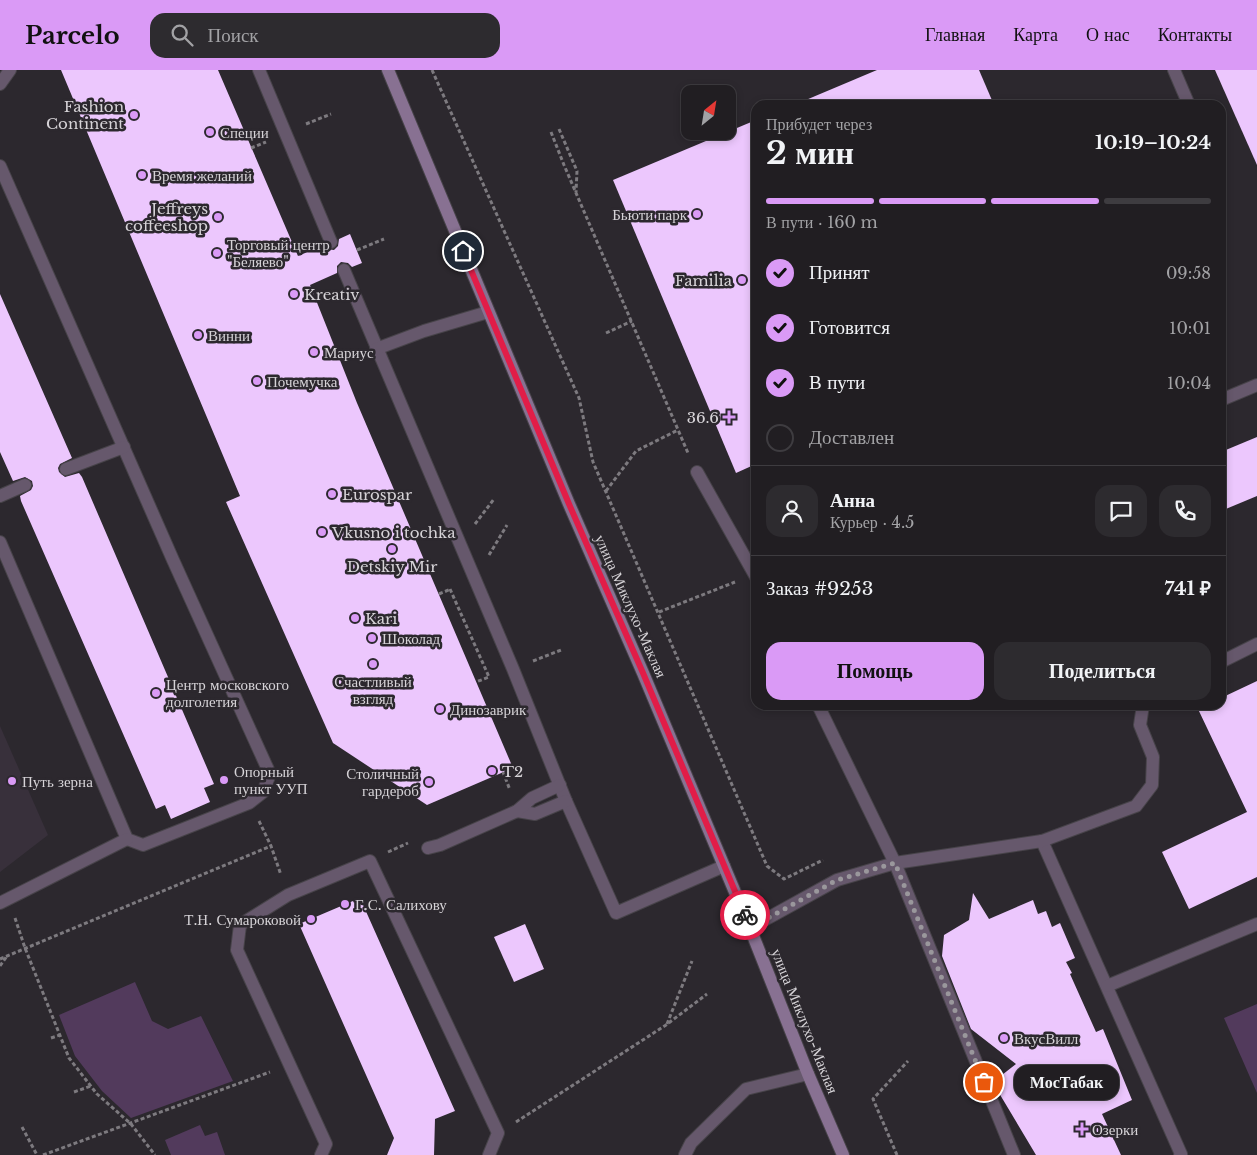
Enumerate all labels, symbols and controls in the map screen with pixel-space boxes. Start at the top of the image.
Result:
search box [150,13,500,58]
text: Parcelo [25,21,120,50]
icon: search [168,21,196,49]
text: Поиск [208,24,259,47]
text: Главная [925,24,985,46]
text: Карта [1013,24,1058,46]
text: О нас [1086,24,1130,46]
text: Контакты [1158,24,1232,46]
north arrow [681,85,736,140]
map controls [681,85,736,140]
place label: Fashion Continent [46,97,124,133]
marker: Fashion Continent [128,109,140,121]
text: Прибудет через [766,114,872,134]
place label: Специи [220,123,269,142]
marker: Специи [204,126,216,138]
text: 10:19–10:24 [1095,131,1211,154]
text: 2 мин [766,133,854,173]
place label: Время желаний [152,166,252,185]
marker: Время желаний [136,169,148,181]
place label: Jeffreys coffeeshop [125,199,208,235]
place label: Бьюти парк [612,205,688,224]
marker: Бьюти парк [691,208,703,220]
marker: Jeffreys coffeeshop [212,211,224,223]
text: В пути · 160 m [766,212,878,232]
pin [442,230,484,272]
place label: Торговый центр "Беляево" [227,235,330,271]
icon: home [449,237,477,265]
marker: Торговый центр "Беляево" [211,247,223,259]
icon: check [766,259,794,287]
text: Принят [809,261,870,284]
text: 09:58 [1166,263,1211,283]
place label: Familia [675,271,733,290]
marker: Familia [736,274,748,286]
place label: Kreativ [304,285,359,304]
marker: Kreativ [288,288,300,300]
icon: check [766,314,794,342]
text: Готовится [809,316,890,339]
text: 10:01 [1169,318,1211,338]
place label: Винни [208,326,250,345]
marker: Винни [192,329,204,341]
place label: Мариус [324,343,374,362]
marker: Мариус [308,346,320,358]
icon: check [766,369,794,397]
text: В пути [809,371,865,394]
place label: Почемучка [267,372,338,391]
text: 10:04 [1167,373,1211,393]
marker: Почемучка [251,375,263,387]
place label: 36.6 [687,408,719,427]
marker: 36.6 [723,411,735,423]
text: Доставлен [809,426,894,449]
place label: Eurospar [342,485,413,504]
button: person [766,485,818,537]
button: chat [1095,485,1147,537]
button: phone [1159,485,1211,537]
marker: Eurospar [326,488,338,500]
text: Анна [830,489,875,512]
text: Курьер · 4.5 [830,512,914,532]
place label: Vkusno i tochka [331,523,456,542]
marker: Vkusno i tochka [316,526,328,538]
street label: улица Миклухо-Маклая [591,531,671,681]
marker: Detskiy Mir [386,543,398,555]
place label: Detskiy Mir [347,557,438,576]
text: Заказ #9253 [766,577,873,600]
text: 741 ₽ [1165,577,1211,600]
place label: Kari [365,609,397,628]
marker: Kari [349,612,361,624]
place label: Шоколад [382,629,441,648]
marker: Шоколад [366,632,378,644]
button: Помощь [766,642,984,700]
button: Поделиться [994,642,1211,700]
marker: Счастливый взгляд [367,658,379,670]
place label: Счастливый взгляд [334,672,412,708]
place label: Центр московского долголетия [166,675,289,711]
marker: Центр московского долголетия [150,687,162,699]
place label: Динозаврик [450,700,527,719]
marker: Динозаврик [434,703,446,715]
place label: Опорный пункт УУП [234,762,308,798]
place label: T2 [502,762,523,781]
place label: Столичный гардероб [346,764,419,800]
marker: T2 [486,765,498,777]
place label: Путь зерна [22,772,93,791]
marker: Опорный пункт УУП [218,774,230,786]
marker: Путь зерна [6,775,18,787]
marker: Столичный гардероб [423,776,435,788]
courier [720,890,770,940]
place label: Г.С. Салихову [355,895,447,914]
marker: Г.С. Салихову [339,898,351,910]
icon: bike [731,901,759,929]
place label: Т.Н. Сумароковой [184,910,301,929]
marker: Т.Н. Сумароковой [305,913,317,925]
street label: улица Миклухо-Маклая [767,946,843,1096]
place label: ВкусВилл [1014,1029,1079,1048]
marker: ВкусВилл [998,1032,1010,1044]
pin [963,1061,1005,1103]
callout: МосТабак [1014,1064,1119,1100]
icon: bag [970,1068,998,1096]
text: МосТабак [1030,1072,1103,1092]
place label: Озерки [1092,1120,1138,1139]
marker: Озерки [1076,1123,1088,1135]

